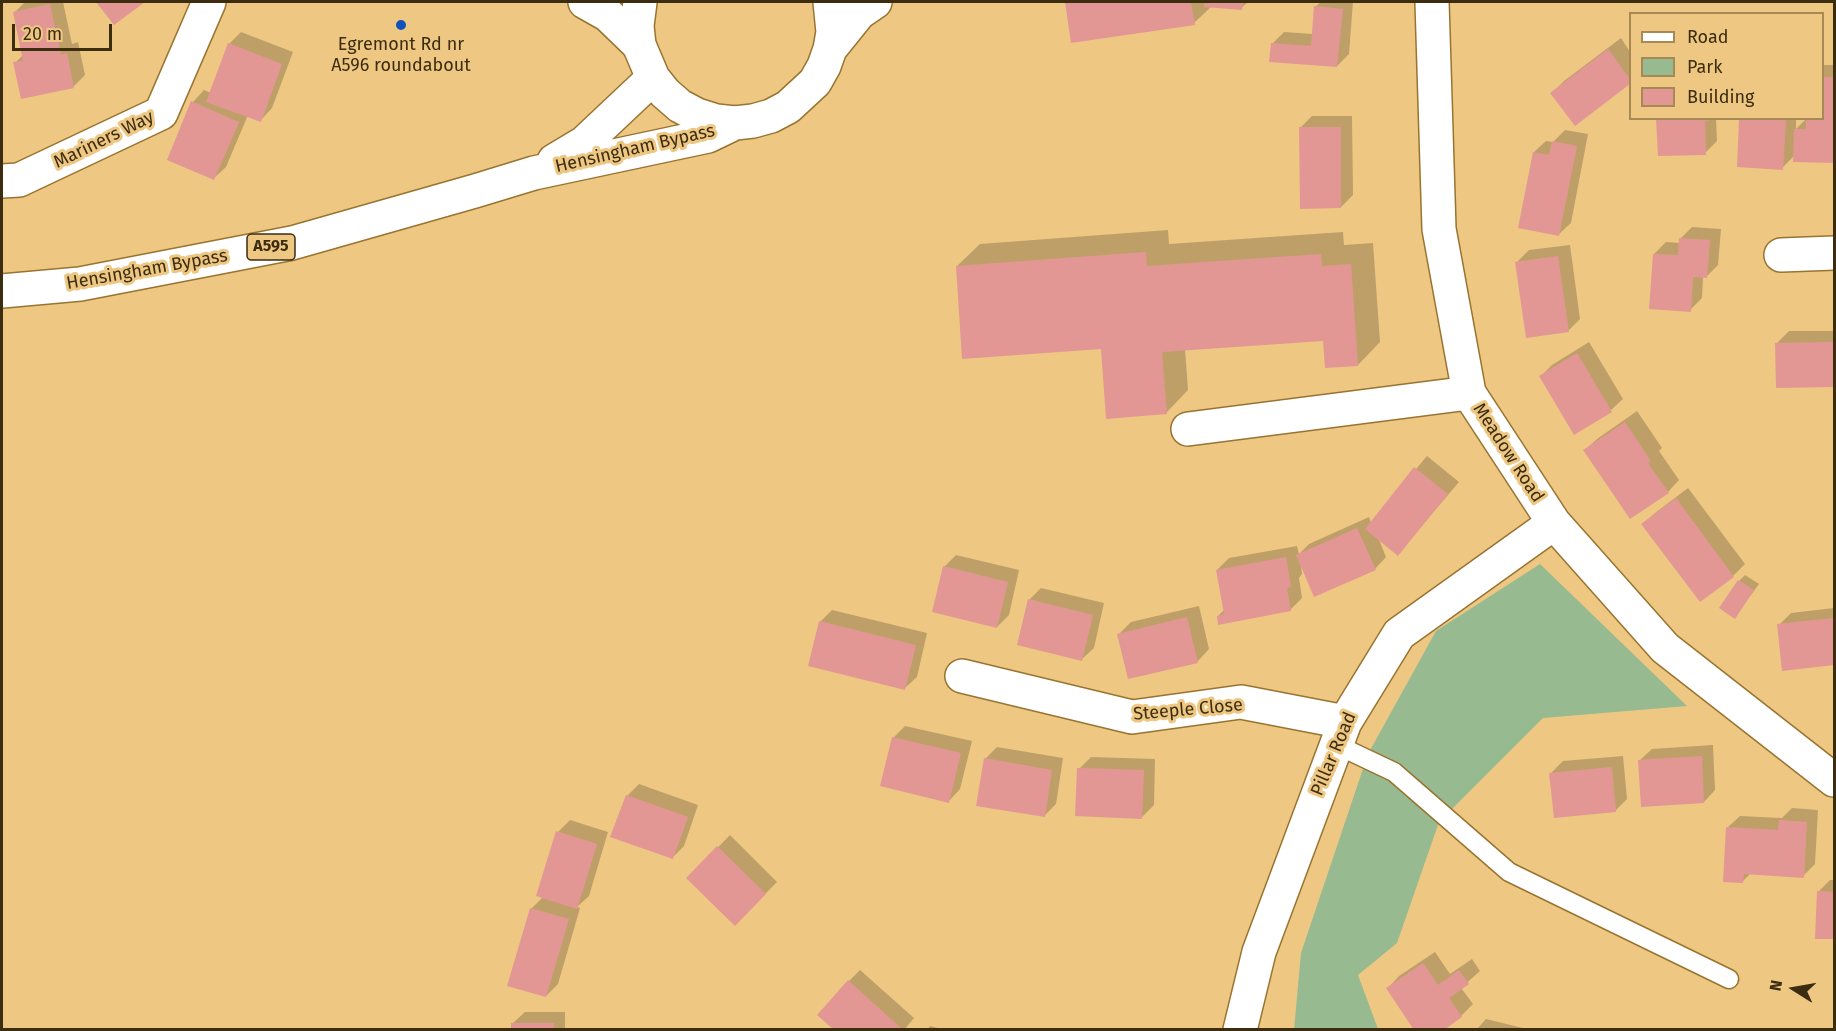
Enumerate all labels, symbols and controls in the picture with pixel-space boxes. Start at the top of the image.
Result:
scale bar [15,12,116,50]
legend [1629,12,1824,120]
marker: Egremont Rd nr A596 roundabout [394,18,408,32]
text: 20 m [23,23,62,45]
text: Road [1687,26,1729,48]
place label: Egremont Rd nr A596 roundabout [331,34,471,76]
text: Park [1687,56,1722,78]
text: Building [1687,86,1754,108]
street label: Mariners Way [50,106,158,174]
street label: Hensingham Bypass [553,120,717,178]
road number: A595 [247,234,295,260]
street label: Hensingham Bypass [65,245,229,295]
street label: Meadow Road [1468,399,1548,507]
street label: Steeple Close [1132,694,1244,726]
street label: Pillar Road [1307,709,1361,799]
north arrow [1764,959,1824,1019]
text: N [1766,978,1786,992]

